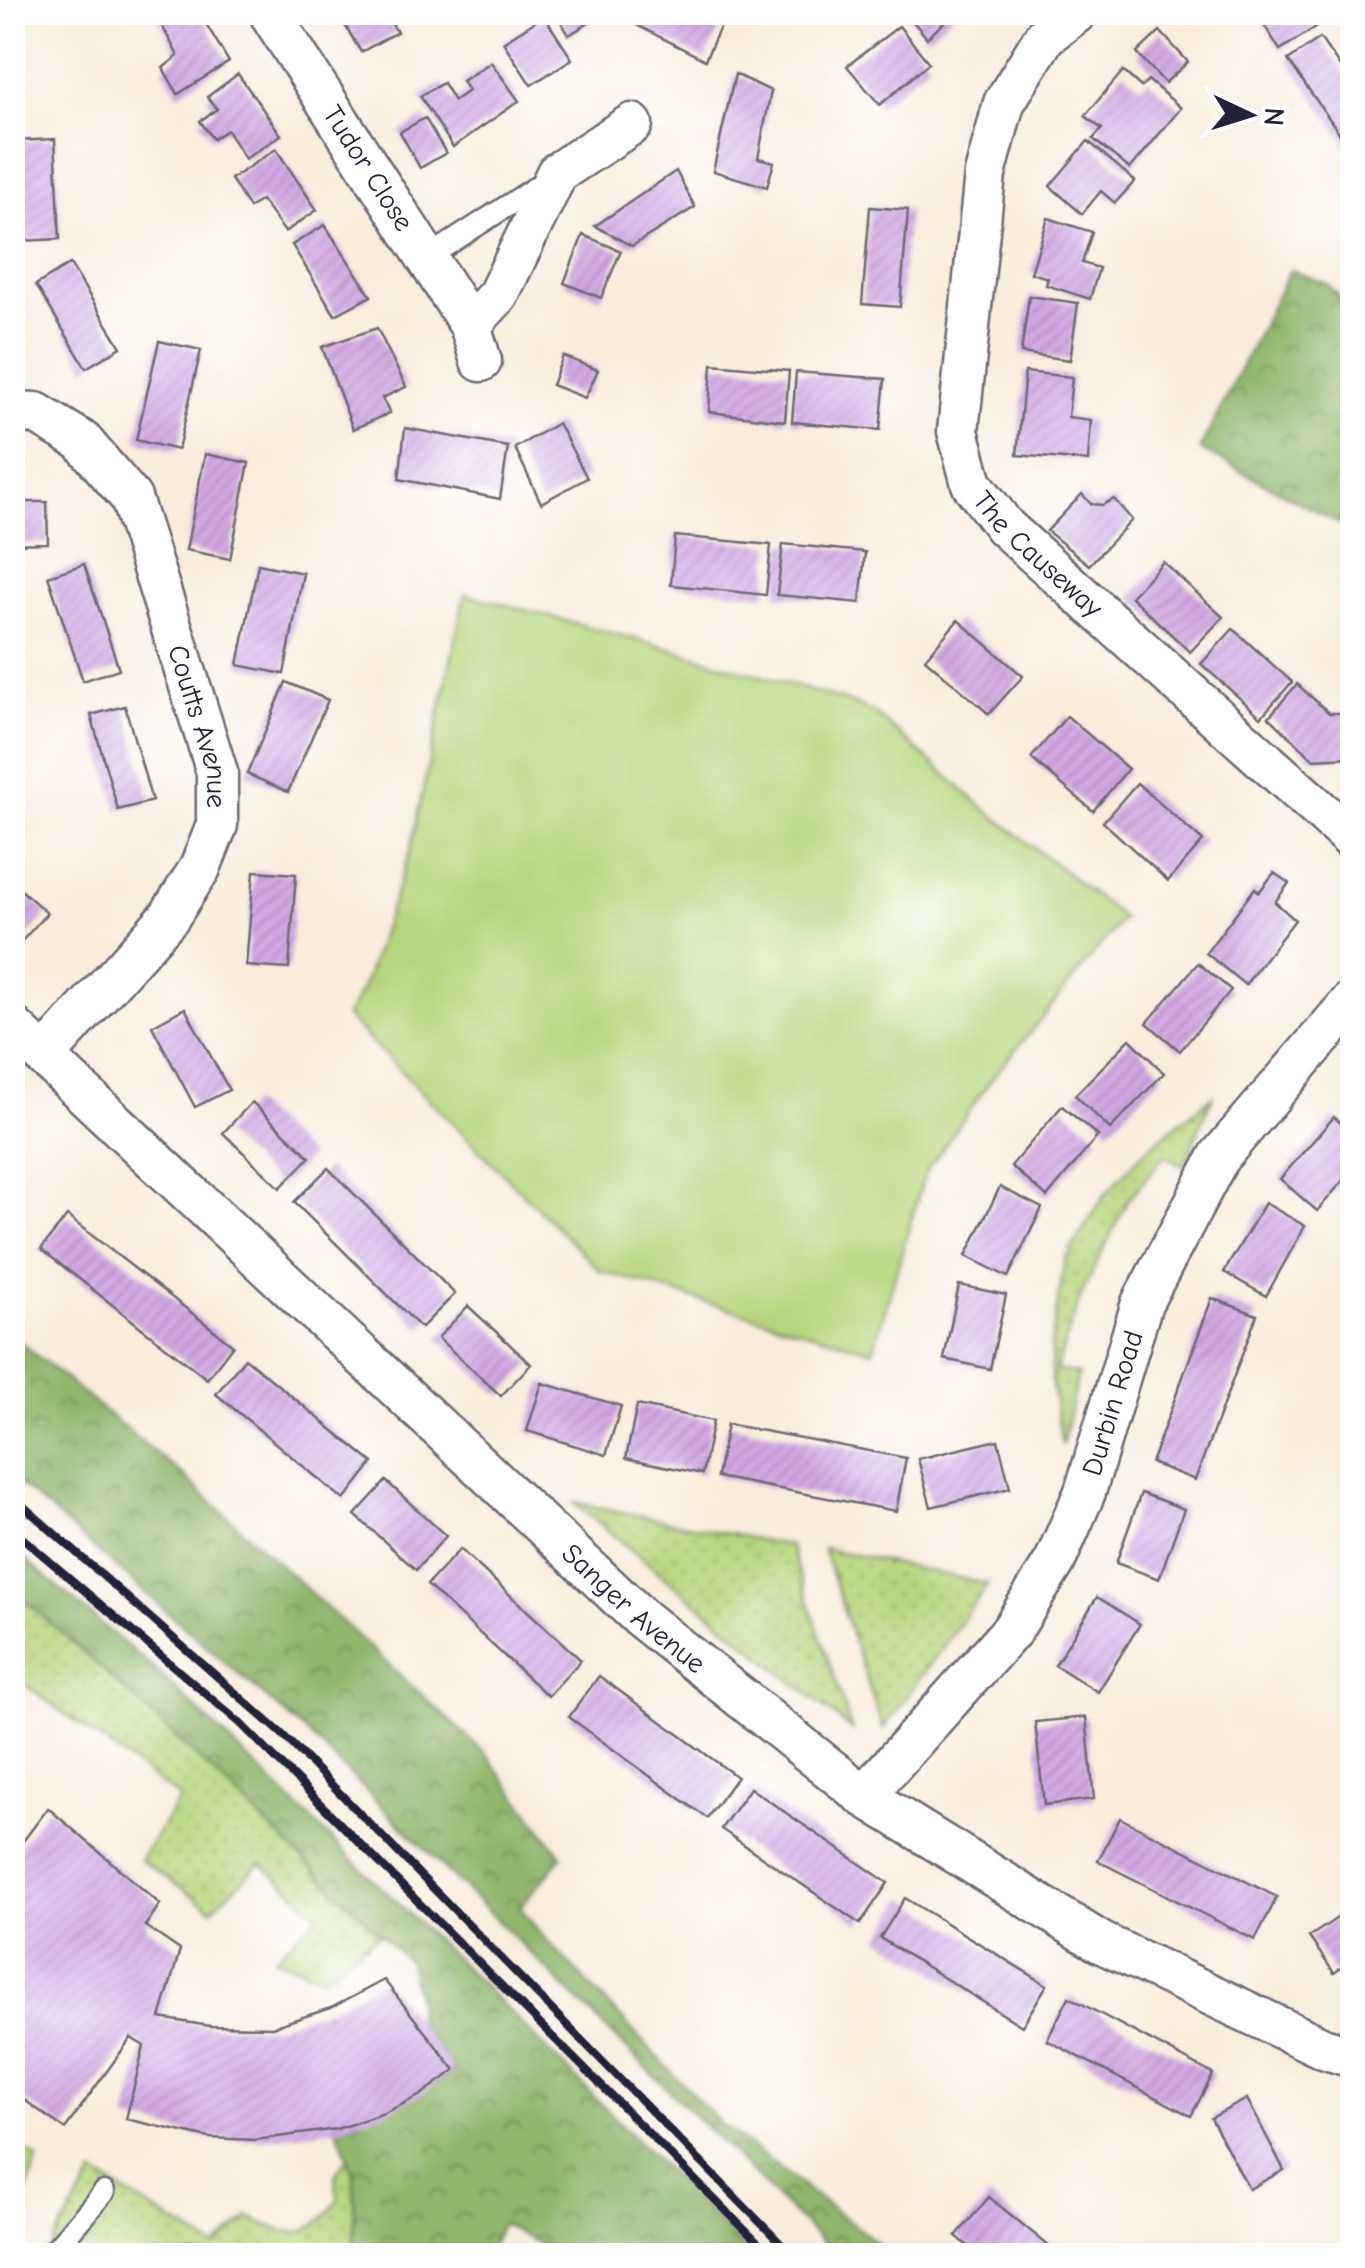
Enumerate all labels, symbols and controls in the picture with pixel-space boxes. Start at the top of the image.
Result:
north arrow [1200,65,1300,165]
street label: Tudor Close [316,100,420,237]
text: N [1257,106,1291,127]
street label: The Causeway [966,485,1109,624]
street label: Coutts Avenue [161,641,232,808]
street label: Durbin Road [1076,1327,1150,1479]
street label: Sanger Avenue [555,1537,712,1680]

